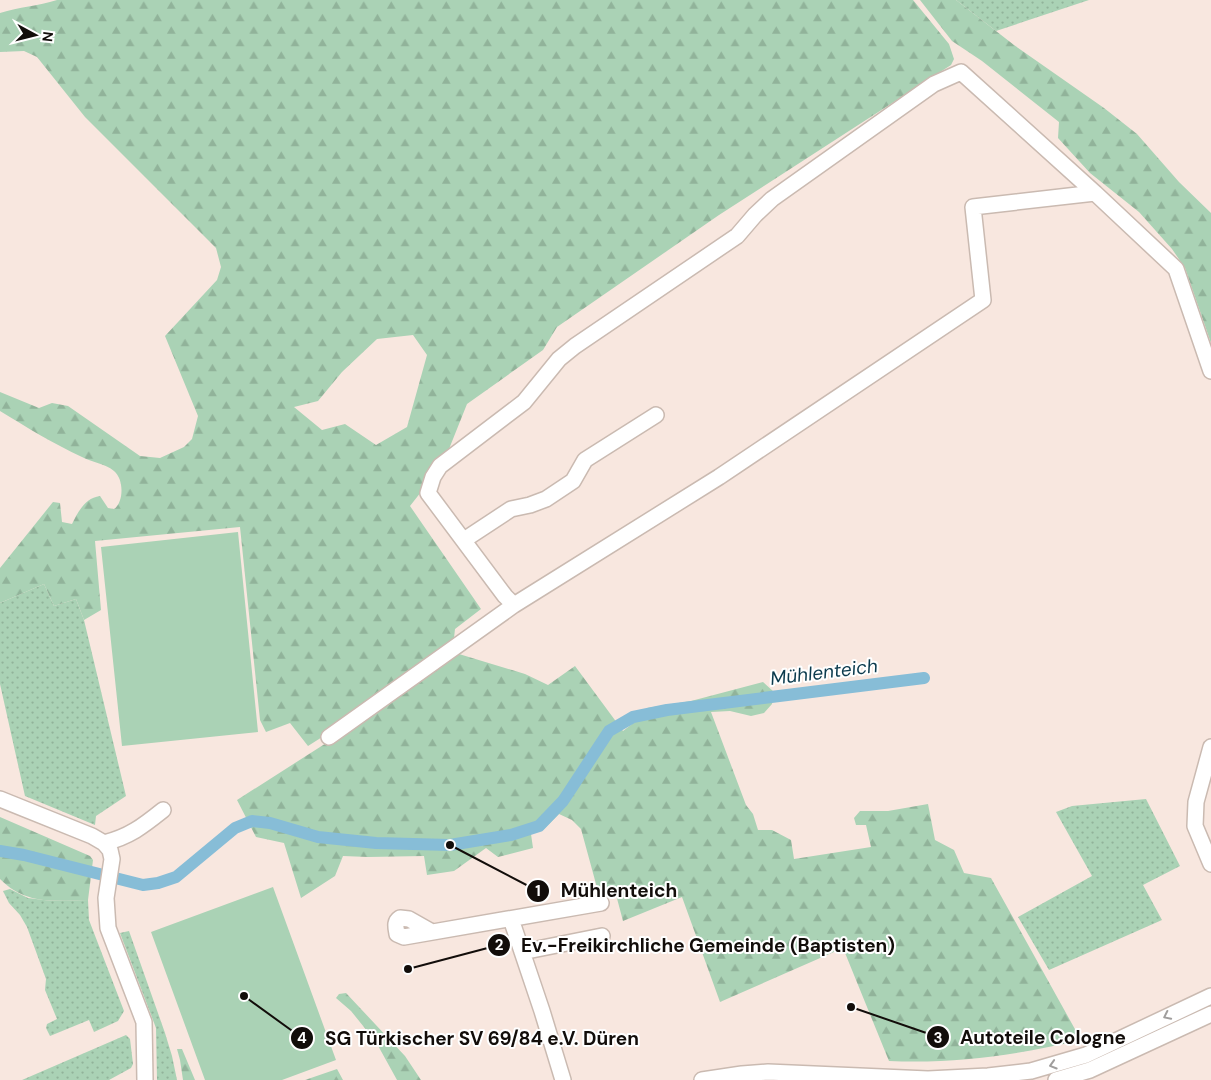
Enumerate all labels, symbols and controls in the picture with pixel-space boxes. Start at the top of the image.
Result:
north arrow [10,10,60,60]
text: N [38,30,57,43]
water label: Mühlenteich [769,653,879,691]
callout: Mühlenteich [526,874,687,908]
text: Mühlenteich [561,878,677,903]
text: 1 [535,881,541,901]
callout: Ev.-Freikirchliche Gemeinde (Baptisten) [486,928,906,962]
text: Ev.-Freikirchliche Gemeinde (Baptisten) [521,933,895,958]
text: 2 [495,935,504,955]
one-way arrow [1163,1010,1172,1020]
callout: Autoteile Cologne [926,1020,1136,1054]
callout: SG Türkischer SV 69/84 e.V. Düren [290,1021,649,1055]
text: Autoteile Cologne [960,1025,1126,1050]
text: SG Türkischer SV 69/84 e.V. Düren [325,1026,639,1051]
text: 4 [297,1028,307,1048]
text: 3 [933,1028,943,1048]
one-way arrow [1049,1059,1057,1069]

